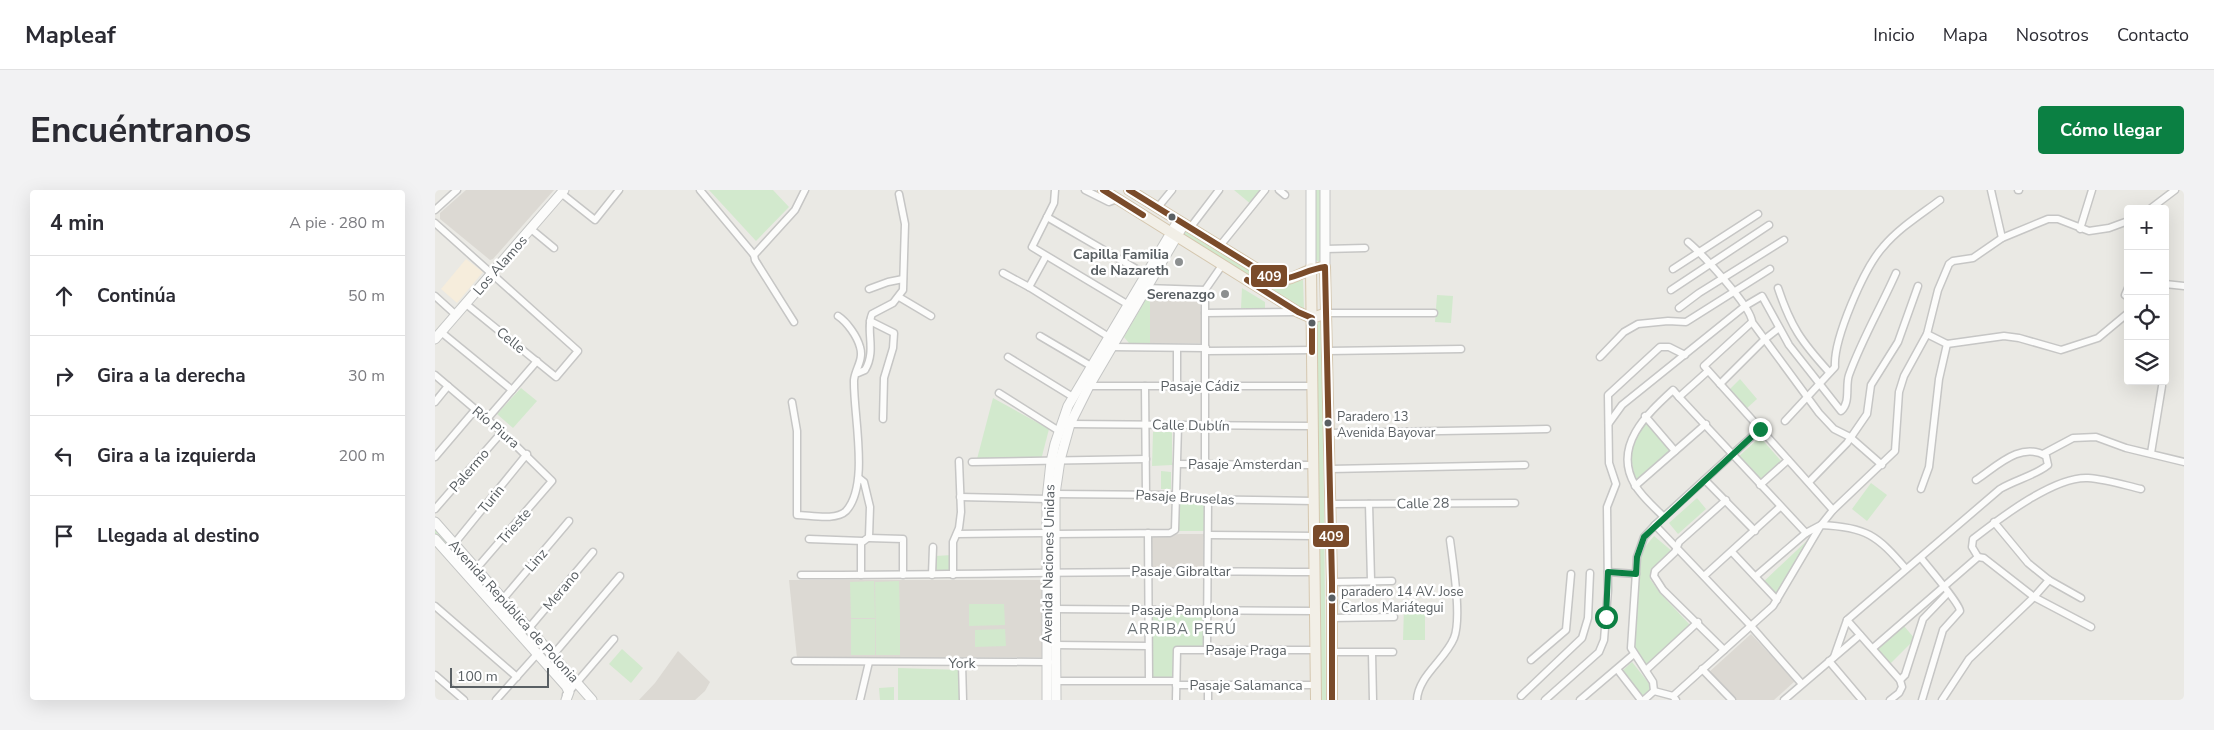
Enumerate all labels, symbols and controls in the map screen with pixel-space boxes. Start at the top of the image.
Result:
text: Mapleaf [25,19,116,51]
text: Inicio [1873,23,1915,47]
text: Mapa [1943,23,1988,47]
text: Nosotros [2016,23,2089,47]
text: Contacto [2117,23,2189,47]
button: Cómo llegar [2038,106,2184,154]
text: Encuéntranos [30,107,251,154]
map controls [2124,205,2169,385]
button: + [2124,205,2169,250]
text: 4 min [50,209,104,237]
text: A pie · 280 m [289,212,385,234]
unlabelled marker [1167,212,1177,222]
street label: Los Alamos [469,231,532,299]
place label: Capilla Familia de Nazareth [1073,245,1169,280]
button: − [2124,250,2169,295]
marker: Capilla Familia de Nazareth [1173,256,1185,268]
line badge: 409 [1250,264,1288,288]
text: 409 [1256,267,1282,286]
icon: ahead [50,282,78,310]
text: Continúa [97,283,176,309]
text: 50 m [348,285,385,307]
place label: Serenazgo [1147,285,1215,304]
marker: Serenazgo [1219,288,1231,300]
button: locate [2124,295,2169,340]
unlabelled marker [1307,318,1317,328]
street label: Celle [492,323,529,358]
button: layers [2124,340,2169,385]
icon: right [50,362,78,390]
text: Gira a la derecha [97,363,246,389]
text: 30 m [348,365,385,387]
street label: Pasaje Cádiz [1161,377,1240,396]
street label: Río Piura [468,402,523,453]
place label: Paradero 13 Avenida Bayovar [1337,408,1436,442]
street label: Calle Dublín [1152,415,1230,436]
marker: Paradero 13 Avenida Bayovar [1323,418,1333,428]
route end [1749,418,1772,441]
icon: left [50,442,78,470]
text: Gira a la izquierda [97,443,256,469]
street label: Palermo [445,444,494,496]
text: 200 m [338,445,385,467]
street label: Pasaje Amsterdan [1188,455,1302,474]
street label: Turin [474,481,509,518]
street label: Avenida Naciones Unidas [1038,484,1059,644]
street label: Pasaje Bruselas [1135,485,1235,510]
street label: Calle 28 [1397,494,1450,513]
street label: Trieste [493,504,535,548]
icon: arrive [50,522,78,550]
text: Llegada al destino [97,523,259,549]
line badge: 409 [1312,524,1350,548]
text: 409 [1318,527,1344,546]
street label: Avenida República de Polonia [444,536,583,687]
street label: Linz [521,544,552,576]
street label: Pasaje Gibraltar [1131,562,1231,581]
street label: Merano [539,566,584,615]
place label: paradero 14 AV. Jose Carlos Mariátegui [1341,583,1464,617]
marker: paradero 14 AV. Jose Carlos Mariátegui [1327,593,1337,603]
street label: Pasaje Pamplona [1131,601,1239,620]
route start [1595,606,1618,629]
district label: ARRIBA PERÚ [1127,618,1237,639]
street label: Pasaje Praga [1205,641,1287,660]
street label: York [947,654,977,673]
scale bar [450,665,549,688]
text: 100 m [457,667,498,686]
street label: Pasaje Salamanca [1189,676,1303,695]

